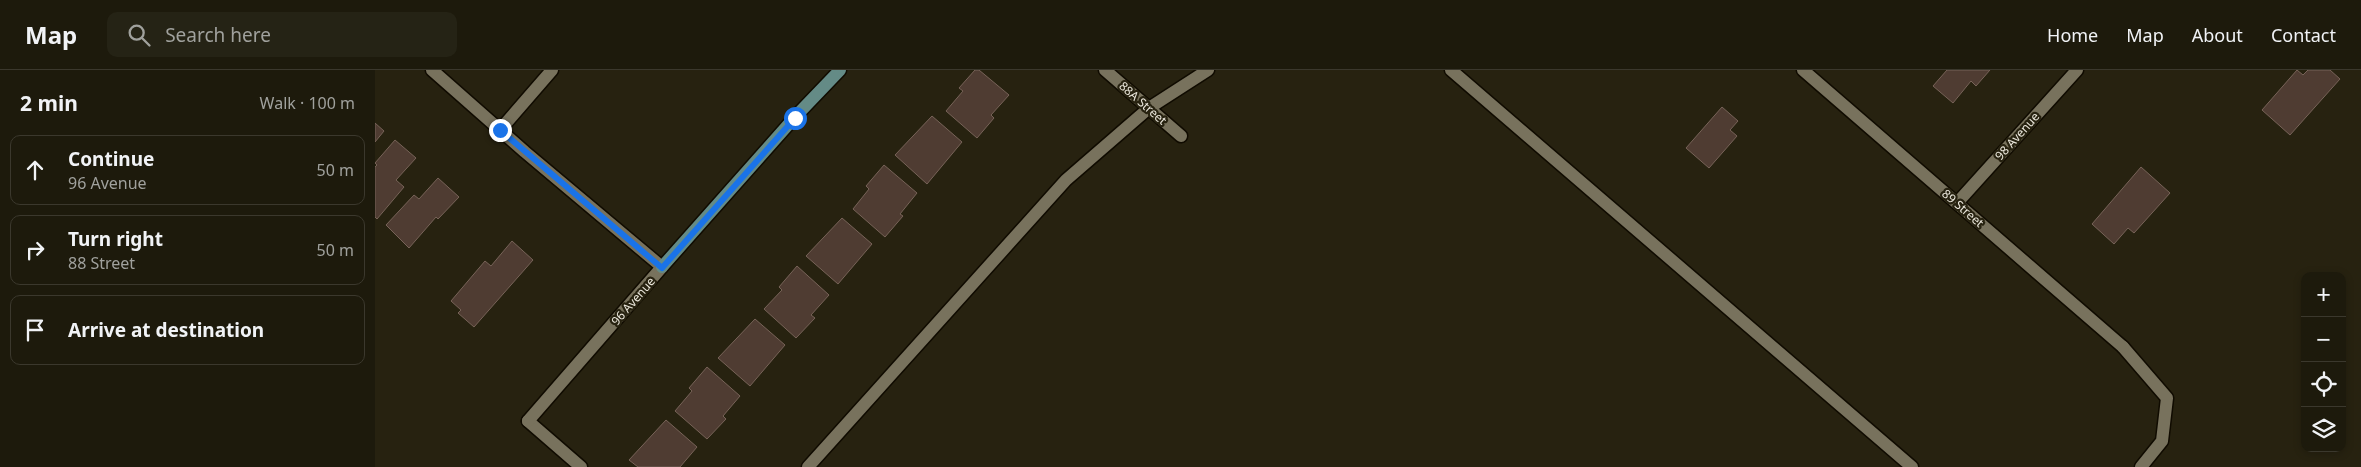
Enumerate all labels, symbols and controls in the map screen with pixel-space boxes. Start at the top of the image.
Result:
search box [107,12,457,57]
text: Map [25,18,77,51]
icon: search [125,21,153,49]
text: Search here [165,22,271,48]
text: Home [2047,23,2098,47]
text: Map [2126,23,2164,47]
text: About [2192,23,2243,47]
text: Contact [2271,23,2336,47]
street label: 88A Street [1116,78,1171,129]
text: 2 min [20,89,78,117]
text: Walk · 100 m [260,92,355,114]
route start [784,107,807,130]
street label: 98 Avenue [1991,108,2043,164]
route end [489,119,512,142]
text: Continue [68,146,154,172]
icon: ahead [21,156,49,184]
text: 50 m [317,159,354,181]
text: 96 Avenue [68,172,147,194]
street label: 89 Street [1938,185,1988,231]
text: Turn right [68,226,163,252]
icon: right [21,236,49,264]
text: 50 m [317,239,354,261]
text: 88 Street [68,252,135,274]
map controls [2301,272,2346,452]
button: + [2301,272,2346,317]
street label: 96 Avenue [607,273,659,329]
icon: arrive [21,316,49,344]
text: Arrive at destination [68,317,264,343]
button: − [2301,317,2346,362]
button: locate [2301,362,2346,407]
button: layers [2301,407,2346,452]

